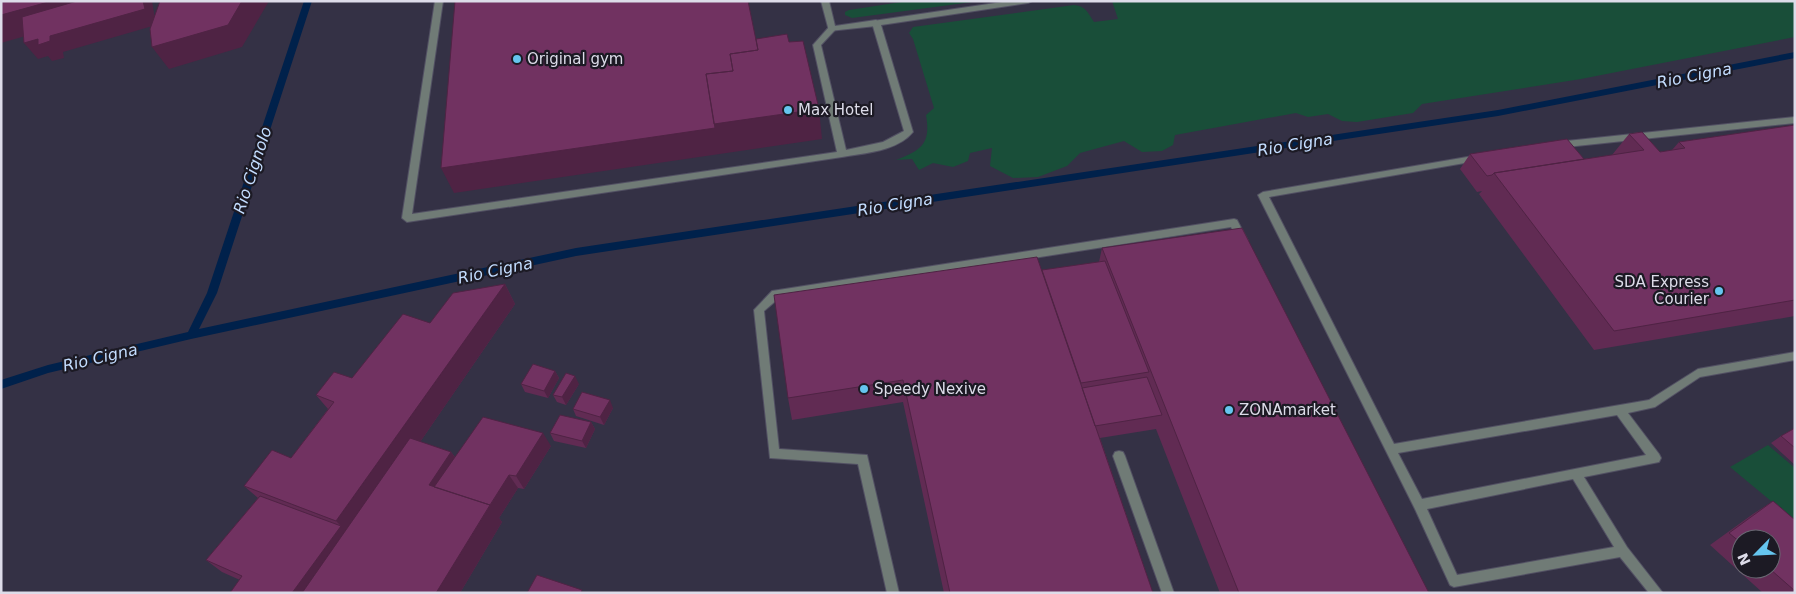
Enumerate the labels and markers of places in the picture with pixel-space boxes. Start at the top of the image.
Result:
place label: Original gym [527,50,623,68]
marker: Original gym [511,53,523,65]
place label: Max Hotel [798,101,874,119]
marker: Max Hotel [782,104,794,116]
place label: SDA Express Courier [1615,273,1710,308]
marker: SDA Express Courier [1713,285,1725,297]
place label: Speedy Nexive [874,380,986,398]
marker: Speedy Nexive [858,383,870,395]
place label: ZONAmarket [1239,401,1336,419]
marker: ZONAmarket [1223,404,1235,416]

